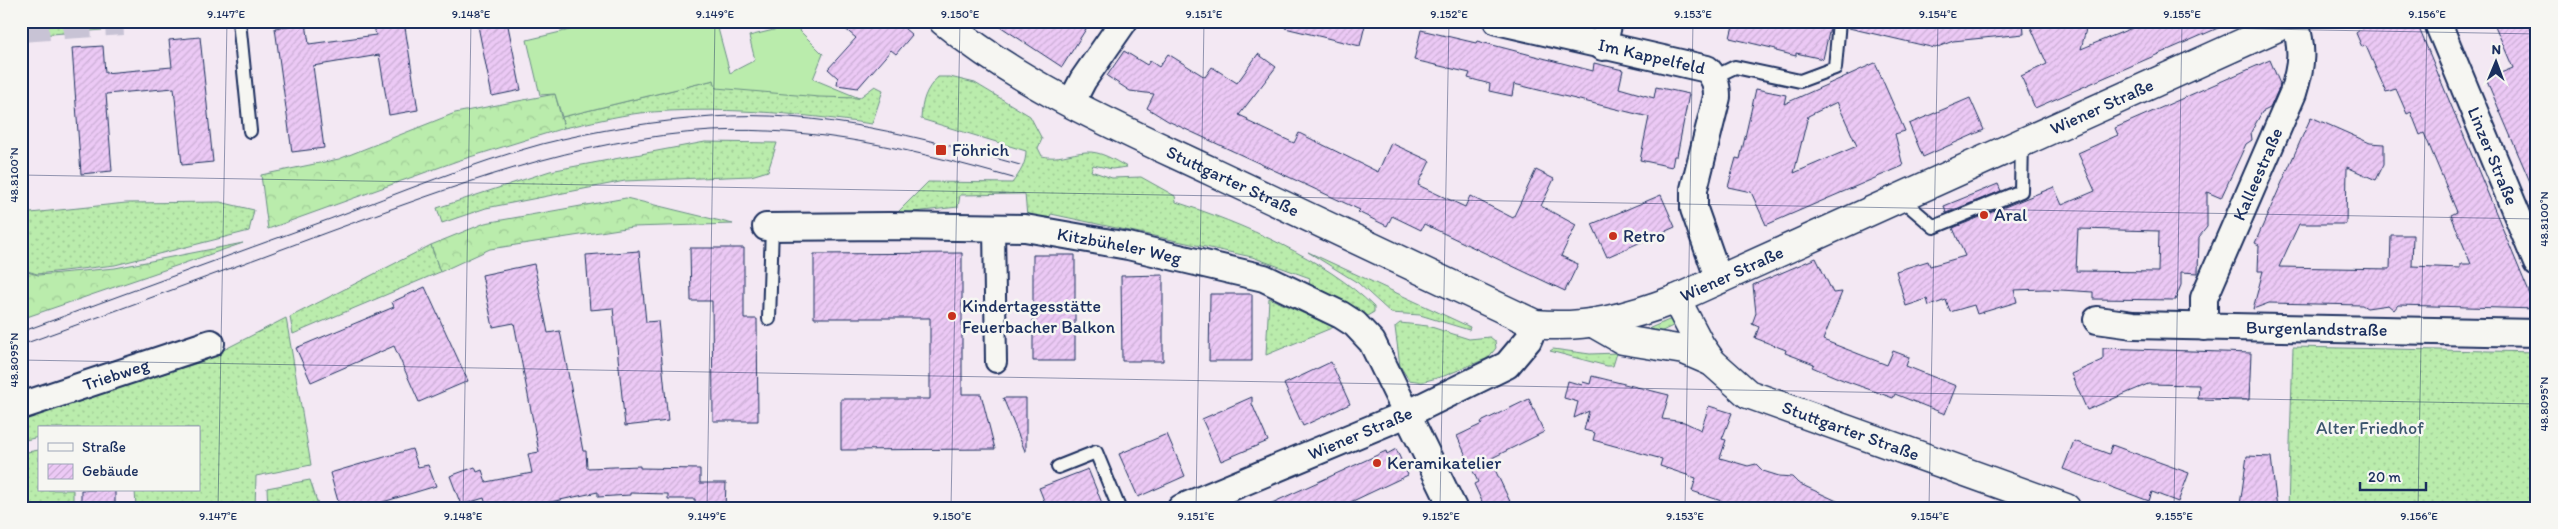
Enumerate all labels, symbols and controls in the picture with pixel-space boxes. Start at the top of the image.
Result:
text: 9.147°E [207,7,245,21]
text: 9.148°E [452,7,491,21]
text: 9.149°E [696,7,735,21]
text: 9.150°E [941,7,980,21]
text: 9.151°E [1186,7,1223,21]
text: 9.152°E [1430,7,1468,21]
text: 9.153°E [1674,7,1712,21]
text: 9.154°E [1919,7,1958,21]
text: 9.155°E [2163,7,2201,21]
text: 9.156°E [2408,7,2446,21]
street label: Im Kappelfeld [1596,34,1708,79]
north arrow [2470,38,2520,88]
text: N [2491,41,2501,58]
street label: Wiener Straße [2046,74,2157,140]
street label: Linzer Straße [2463,103,2523,208]
street label: Kalleestraße [2228,124,2288,224]
place label: Föhrich [952,139,1009,161]
street label: Stuttgarter Straße [1163,141,1303,222]
marker: Föhrich [934,143,948,157]
text: 48.8100°N [7,147,21,203]
text: 48.8100°N [2537,191,2551,247]
place label: Aral [1994,204,2027,226]
marker: Aral [1978,209,1990,221]
street label: Kitzbüheler Weg [1055,223,1184,269]
place label: Retro [1623,225,1665,247]
marker: Retro [1607,230,1619,242]
street label: Wiener Straße [1676,241,1787,307]
place label: Kindertagesstätte Feuerbacher Balkon [962,295,1116,338]
marker: Kindertagesstätte Feuerbacher Balkon [946,310,958,322]
street label: Burgenlandstraße [2246,316,2388,341]
text: 48.8095°N [7,333,21,387]
street label: Triebweg [80,353,153,396]
text: 48.8095°N [2537,377,2551,431]
street label: Stuttgarter Straße [1779,396,1922,466]
street label: Wiener Straße [1304,402,1416,465]
park label: Alter Friedhof [2316,417,2424,439]
legend [38,426,200,492]
text: Straße [82,438,126,456]
place label: Keramikatelier [1387,452,1502,474]
marker: Keramikatelier [1371,457,1383,469]
scale bar [2360,459,2427,491]
text: Gebäude [82,462,139,480]
text: 20 m [2368,468,2402,486]
text: 9.147°E [199,509,237,523]
text: 9.148°E [444,509,483,523]
text: 9.149°E [688,509,727,523]
text: 9.150°E [933,509,972,523]
text: 9.151°E [1178,509,1215,523]
text: 9.152°E [1422,509,1460,523]
text: 9.153°E [1666,509,1704,523]
text: 9.154°E [1911,509,1950,523]
text: 9.155°E [2155,509,2193,523]
text: 9.156°E [2400,509,2438,523]

